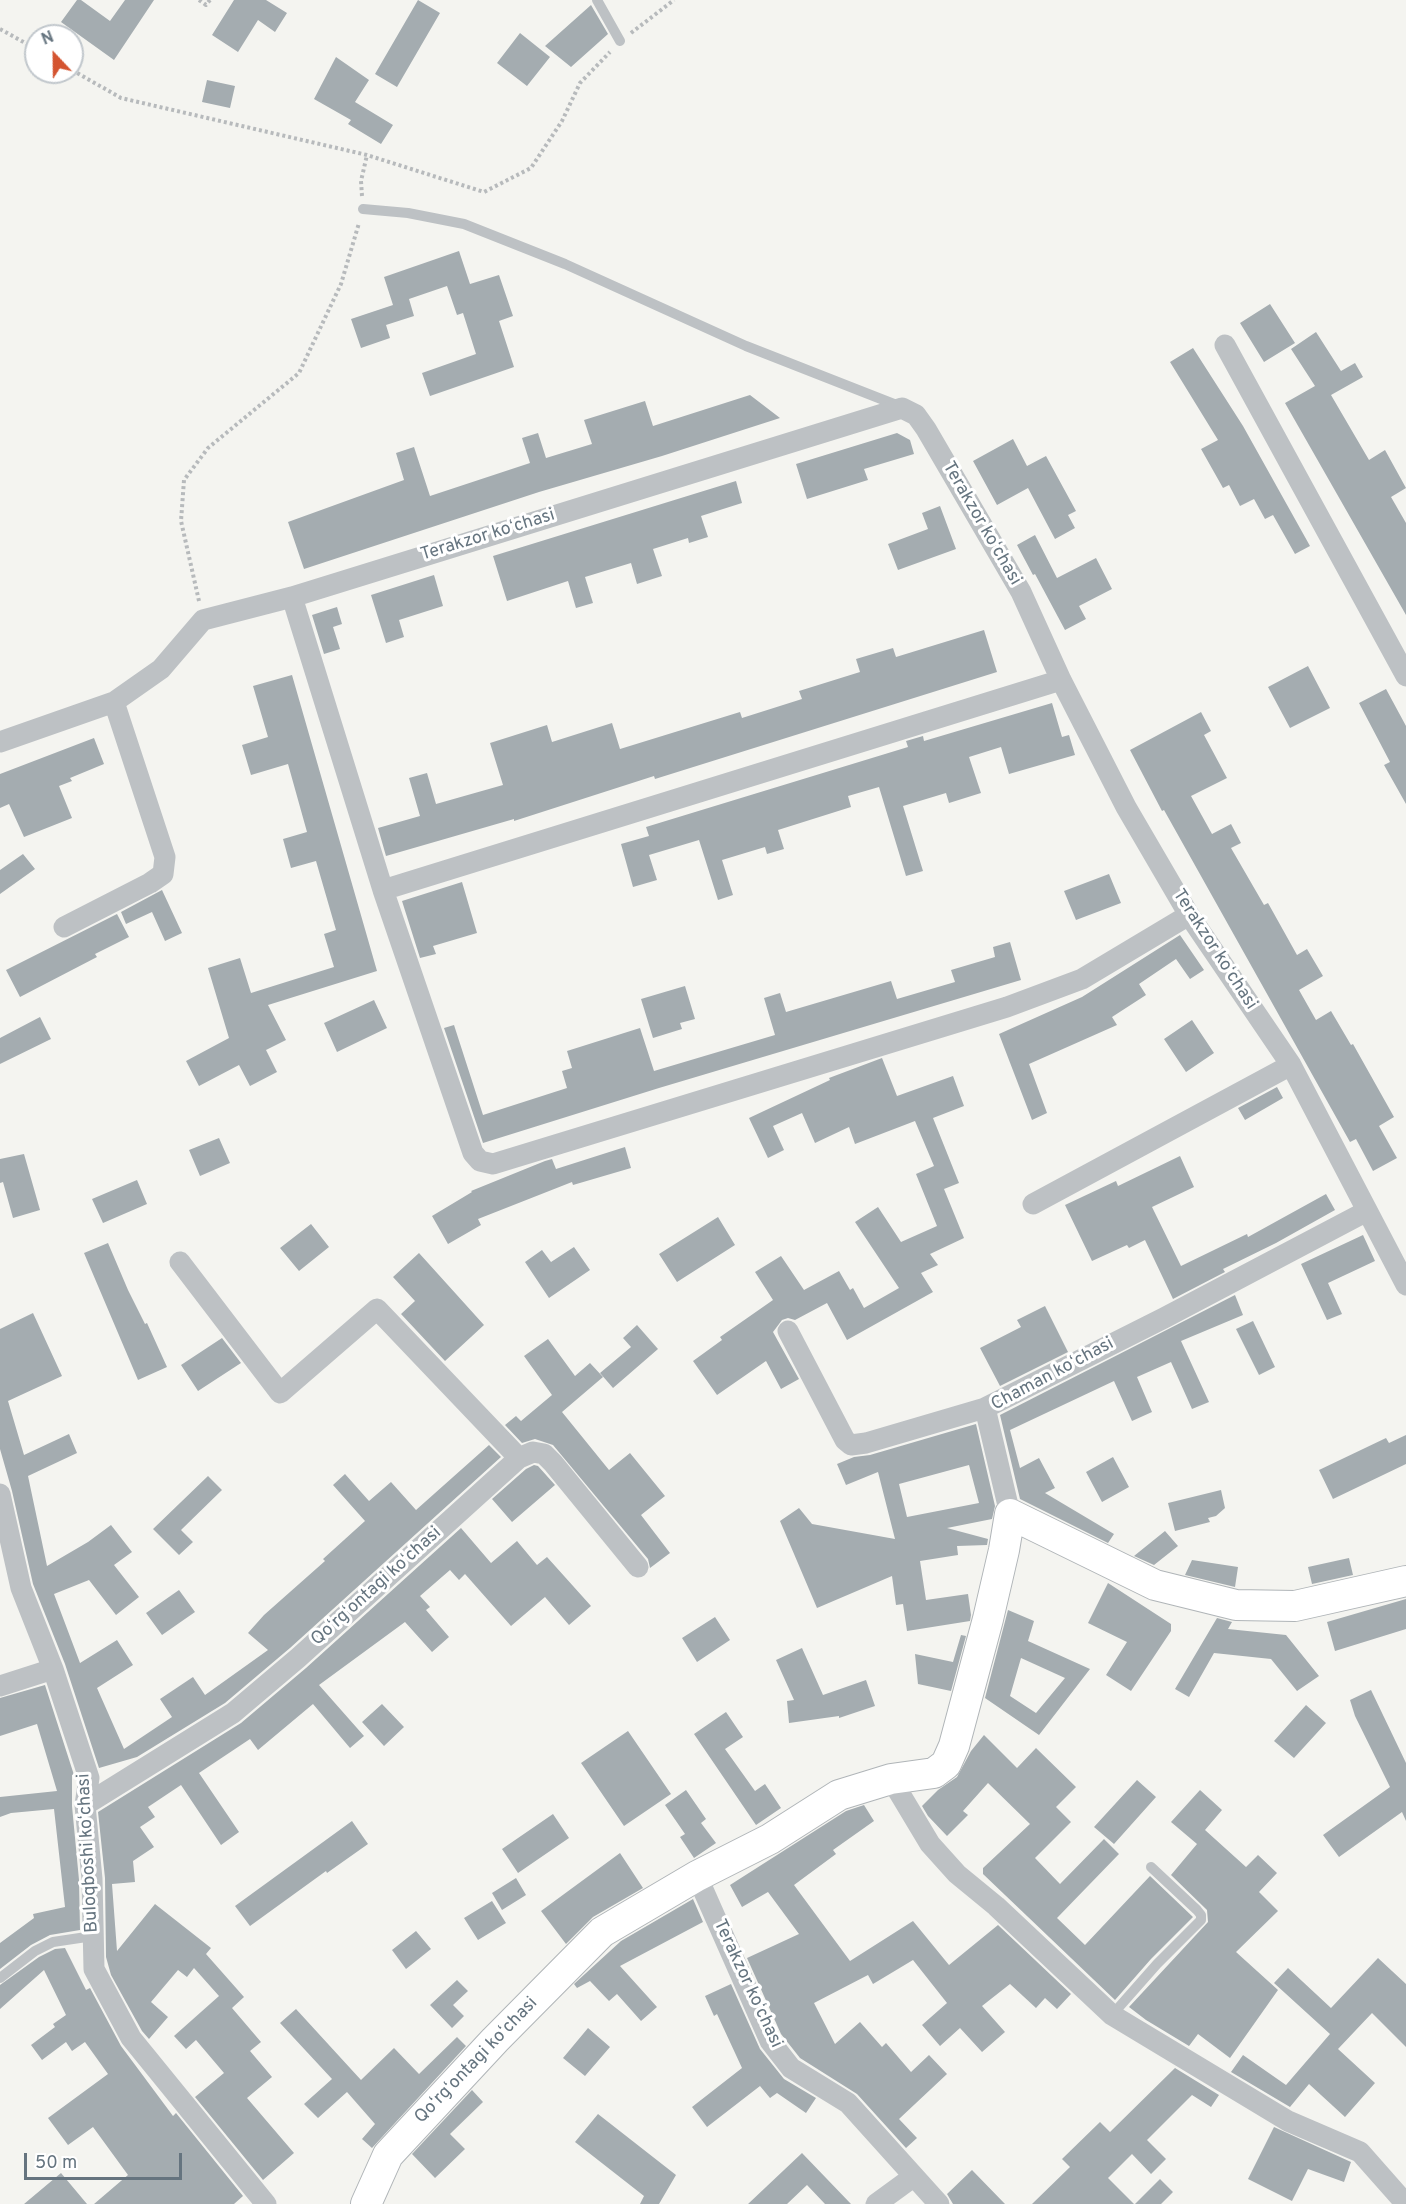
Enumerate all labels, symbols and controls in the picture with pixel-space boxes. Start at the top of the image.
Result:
north arrow [24,24,84,84]
text: N [39,28,57,51]
street label: Terakzor koʻchasi [937,458,1025,590]
street label: Terakzor koʻchasi [418,505,558,567]
street label: Terakzor koʻchasi [1167,886,1261,1014]
street label: Chaman koʻchasi [988,1334,1118,1416]
street label: Qoʻrgʻontagi koʻchasi [308,1523,446,1651]
street label: Buloqboshi koʻchasi [74,1773,104,1933]
street label: Terakzor koʻchasi [708,1916,786,2052]
street label: Qoʻrgʻontagi koʻchasi [411,1993,543,2129]
scale bar [27,2141,184,2179]
text: 50 m [35,2152,77,2175]

